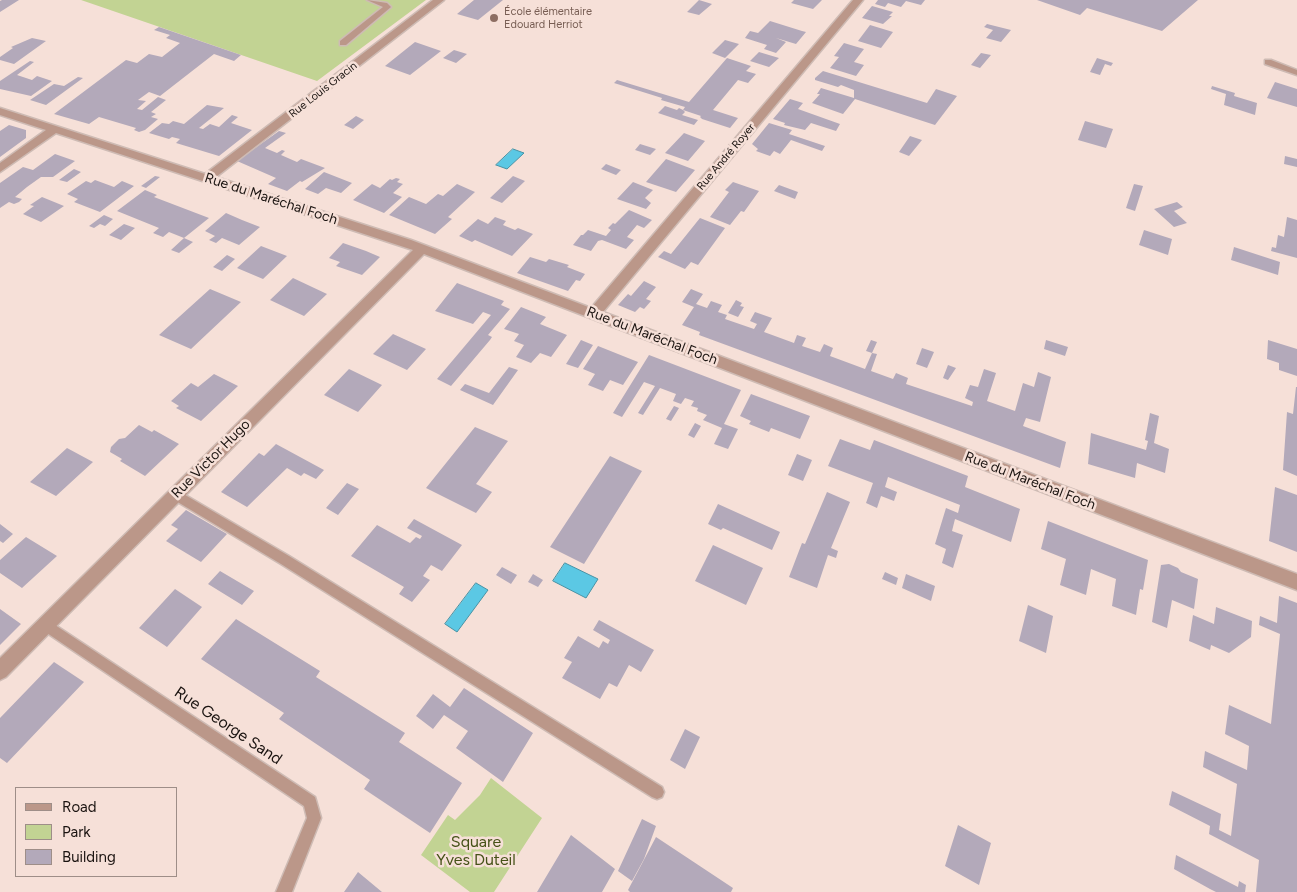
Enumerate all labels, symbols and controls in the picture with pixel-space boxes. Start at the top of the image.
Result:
place label: École élémentaire Edouard Herriot [504,5,592,31]
marker: École élémentaire Edouard Herriot [488,12,500,24]
street label: Rue Louis Gracin [286,59,360,121]
street label: Rue André Royer [694,121,758,193]
street label: Rue du Maréchal Foch [202,170,340,228]
street label: Rue du Maréchal Foch [584,303,720,369]
street label: Rue Victor Hugo [168,416,254,502]
street label: Rue du Maréchal Foch [962,448,1098,514]
street label: Rue George Sand [171,683,285,769]
legend [15,787,178,877]
text: Road [62,798,97,816]
text: Park [62,823,91,841]
park label: Square Yves Duteil [436,832,516,870]
text: Building [62,848,116,866]

